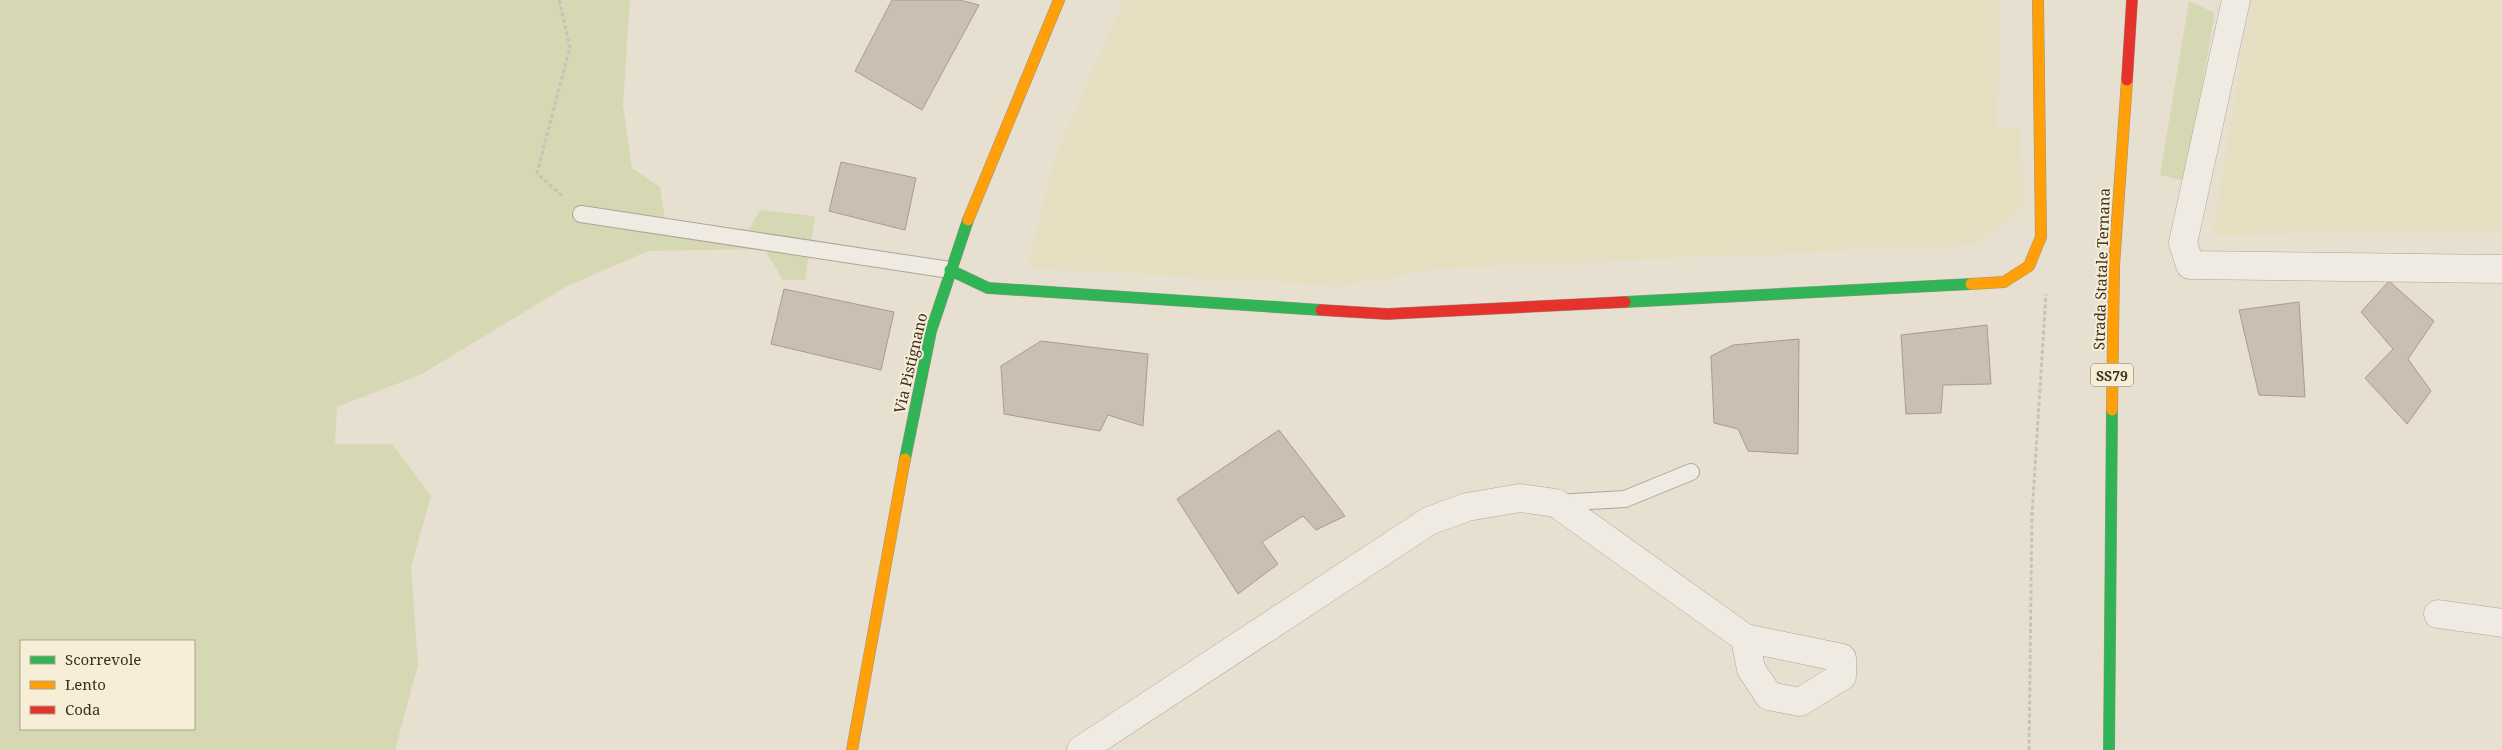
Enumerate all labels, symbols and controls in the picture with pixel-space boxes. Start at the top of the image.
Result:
street label: Strada Statale Ternana [2088,188,2114,350]
street label: Via Pistignano [889,311,931,415]
road number: SS79 [2091,364,2133,386]
legend [20,640,195,730]
text: Scorrevole [65,649,141,669]
text: Lento [65,674,106,694]
text: Coda [65,699,101,719]

